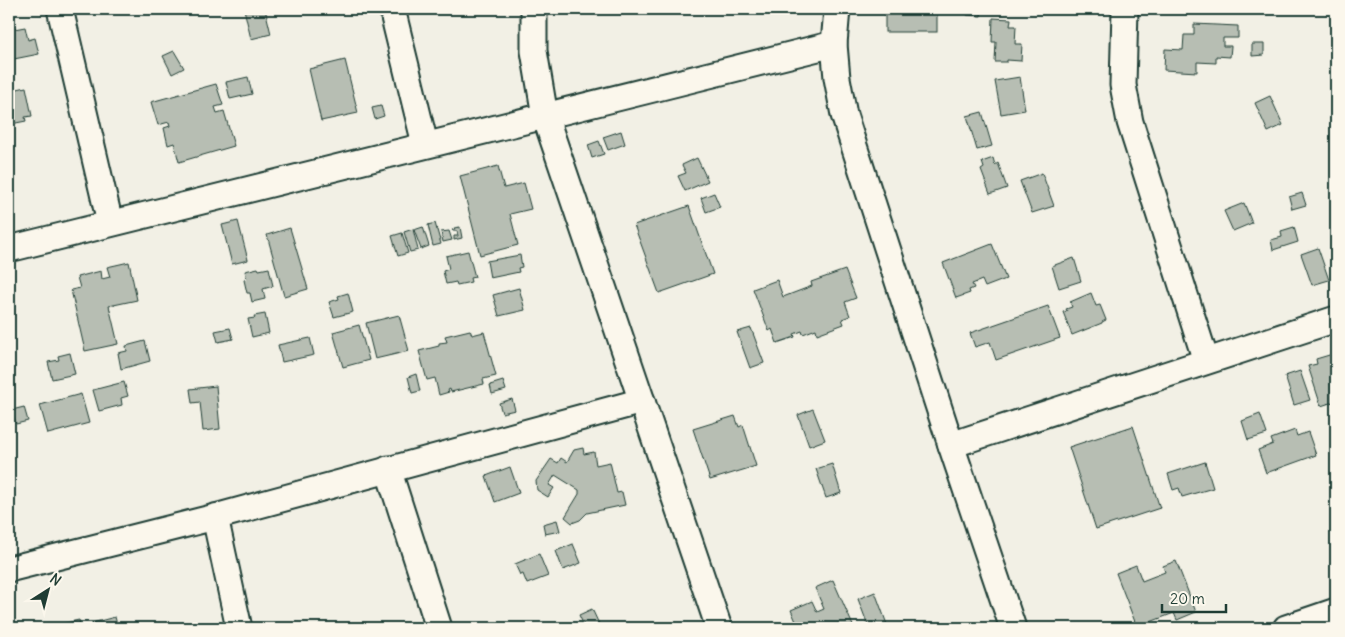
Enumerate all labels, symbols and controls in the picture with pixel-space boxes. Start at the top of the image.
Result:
north arrow [22,564,72,614]
text: N [46,569,65,590]
scale bar [1162,582,1226,614]
text: 20 m [1170,589,1205,608]

